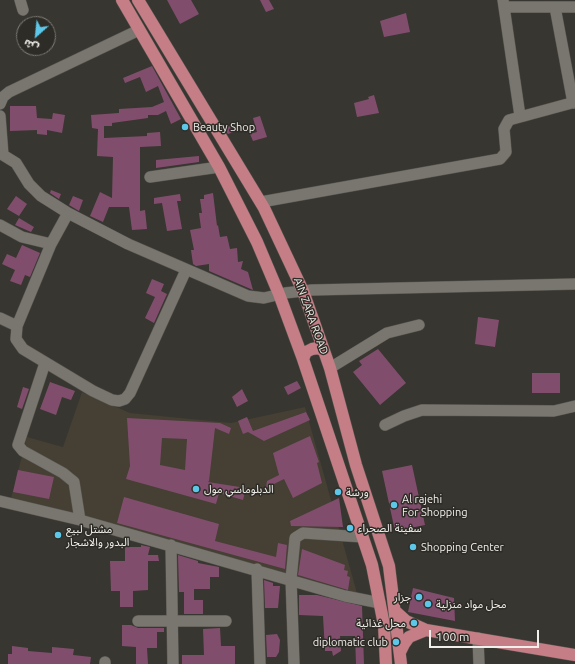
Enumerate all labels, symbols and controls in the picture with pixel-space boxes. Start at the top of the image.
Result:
north arrow [16,16,56,56]
text: ش [22,37,40,55]
place label: Beauty Shop [193,120,255,134]
marker: Beauty Shop [180,122,190,132]
street label: AIN ZARA ROAD [291,276,331,356]
place label: الدبلوماسي مول [204,482,274,496]
marker: الدبلوماسي مول [191,484,201,494]
place label: ورشة [346,485,369,499]
marker: ورشة [333,487,343,497]
place label: Al rajehi For Shopping [402,492,468,518]
marker: Al rajehi For Shopping [389,500,399,510]
place label: سفينة الصحراء [358,521,422,535]
place label: مشتل لبيع البدور والاشجار [66,522,129,548]
marker: سفينة الصحراء [345,523,355,533]
marker: مشتل لبيع البدور والاشجار [53,530,63,540]
place label: Shopping Center [421,540,504,554]
marker: Shopping Center [408,542,418,552]
place label: جزار [394,590,411,604]
marker: جزار [414,592,424,602]
place label: محل مواد منزلية [436,597,507,611]
marker: محل مواد منزلية [423,599,433,609]
place label: محل غذائية [356,616,406,630]
marker: محل غذائية [409,618,419,628]
scale bar [431,622,541,648]
text: 100 m [436,630,469,643]
place label: diplomatic club [313,635,388,649]
marker: diplomatic club [391,637,401,647]

